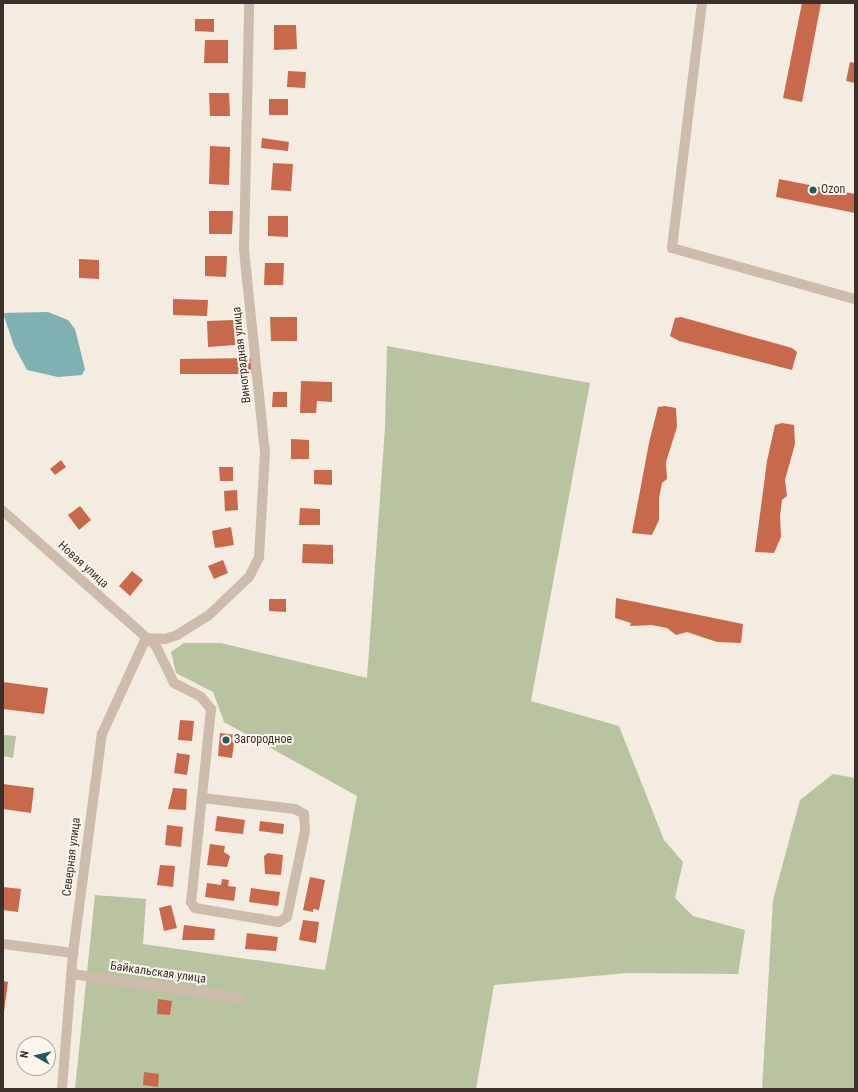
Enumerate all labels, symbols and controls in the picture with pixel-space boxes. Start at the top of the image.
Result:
place label: Ozon [821,183,845,197]
marker: Ozon [808,185,818,195]
street label: Виноградная улица [230,306,254,404]
street label: Новая улица [55,539,111,591]
place label: Загородное [234,733,292,747]
marker: Загородное [221,735,231,745]
street label: Северная улица [60,817,84,897]
street label: Байкальская улица [109,959,207,987]
north arrow [16,1036,56,1076]
text: N [18,1050,32,1059]

